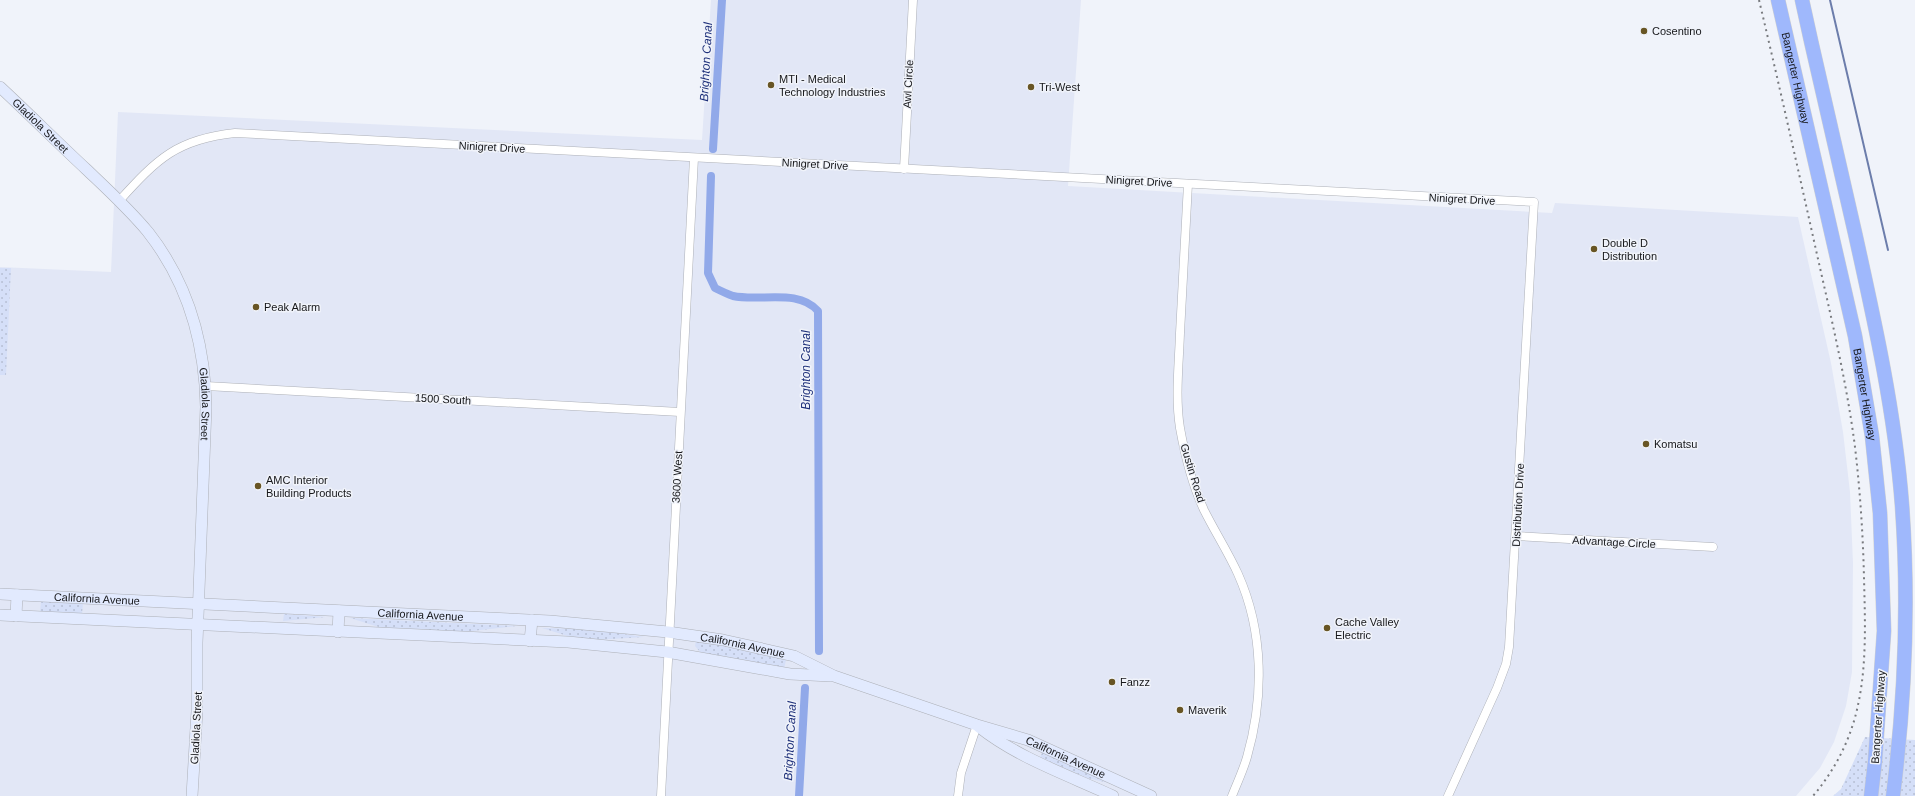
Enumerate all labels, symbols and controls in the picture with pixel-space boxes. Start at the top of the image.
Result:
water label: Brighton Canal [697,22,715,102]
place label: Cosentino [1652,25,1702,37]
marker: Cosentino [1639,26,1649,36]
street label: Bangerter Highway [1780,31,1812,125]
street label: Awl Circle [901,59,915,109]
place label: MTI - Medical Technology Industries [779,73,886,98]
marker: MTI - Medical Technology Industries [766,80,776,90]
place label: Tri-West [1039,81,1080,93]
marker: Tri-West [1026,82,1036,92]
street label: Gladiola Street [10,96,71,155]
street label: Ninigret Drive [458,139,526,155]
street label: Ninigret Drive [781,156,849,172]
street label: Ninigret Drive [1105,173,1173,189]
street label: Ninigret Drive [1428,191,1496,207]
place label: Double D Distribution [1602,237,1657,262]
marker: Double D Distribution [1589,244,1599,254]
place label: Peak Alarm [264,301,320,313]
marker: Peak Alarm [251,302,261,312]
water label: Brighton Canal [799,330,813,410]
street label: Bangerter Highway [1851,347,1879,442]
street label: Gladiola Street [197,367,212,441]
street label: 1500 South [415,392,471,406]
place label: Komatsu [1654,438,1697,450]
marker: Komatsu [1641,439,1651,449]
street label: Gustin Road [1178,442,1208,504]
street label: 3600 West [670,451,684,503]
street label: Distribution Drive [1510,463,1526,547]
place label: AMC Interior Building Products [266,474,352,499]
marker: AMC Interior Building Products [253,481,263,491]
street label: Advantage Circle [1572,534,1656,550]
street label: California Avenue [54,591,140,607]
street label: California Avenue [377,607,464,623]
place label: Cache Valley Electric [1335,616,1399,641]
marker: Cache Valley Electric [1322,623,1332,633]
street label: California Avenue [700,631,786,660]
street label: Bangerter Highway [1869,669,1887,764]
place label: Fanzz [1120,676,1150,688]
marker: Fanzz [1107,677,1117,687]
street label: Gladiola Street [188,691,204,765]
water label: Brighton Canal [781,701,799,781]
place label: Maverik [1188,704,1227,716]
marker: Maverik [1175,705,1185,715]
street label: California Avenue [1024,734,1107,780]

